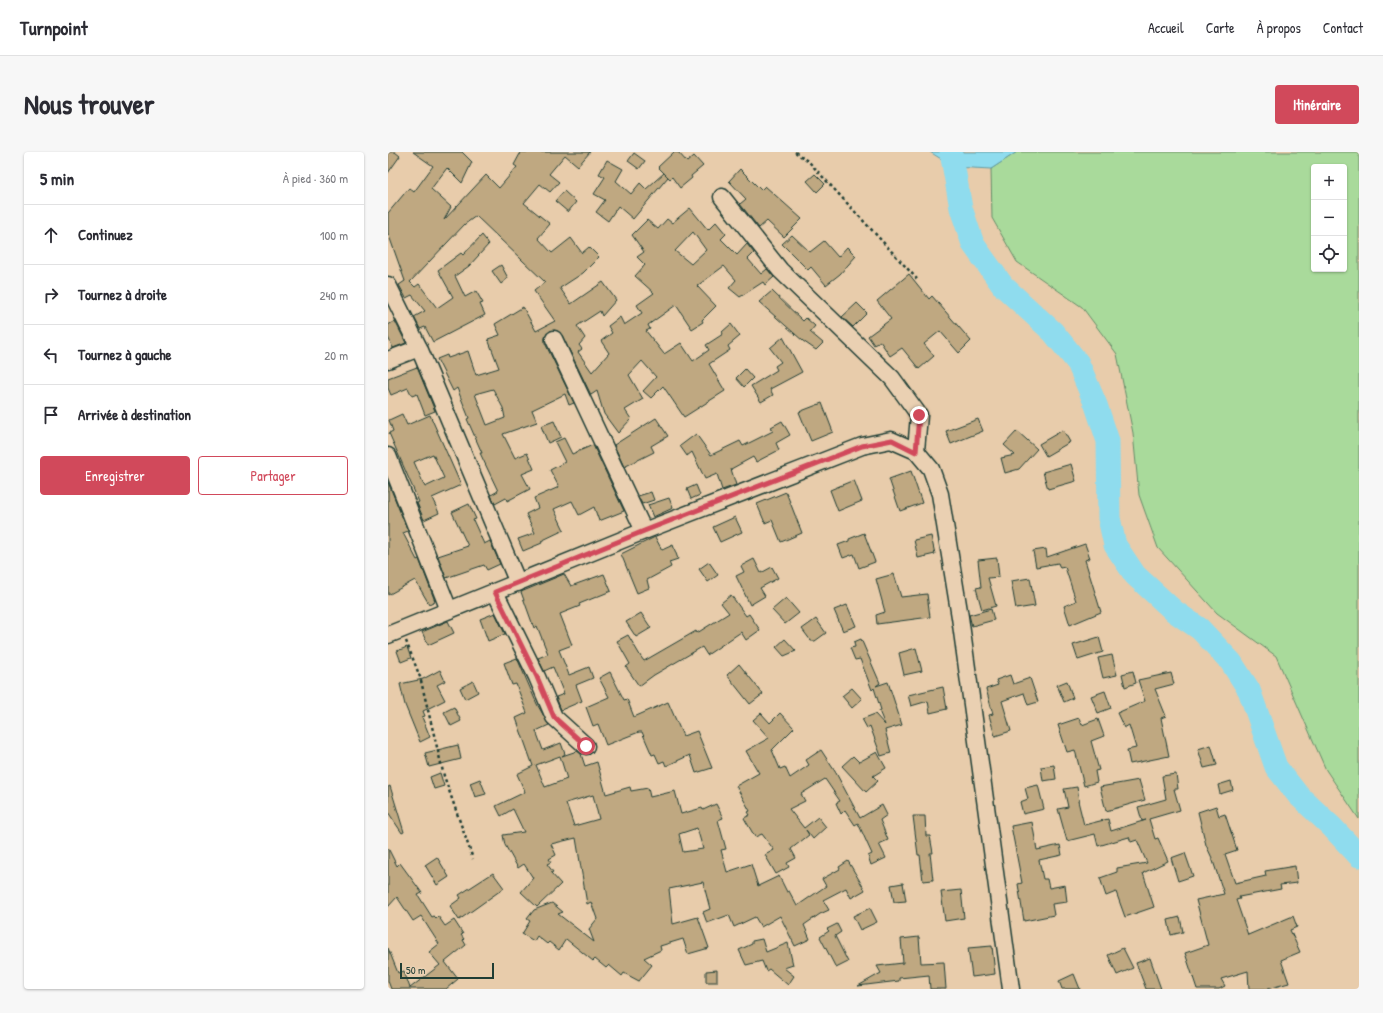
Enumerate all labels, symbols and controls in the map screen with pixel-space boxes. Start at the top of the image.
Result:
text: Turnpoint [20,15,88,41]
text: Accueil [1148,18,1184,37]
text: Carte [1206,18,1235,37]
text: À propos [1257,18,1301,37]
text: Contact [1323,18,1363,37]
text: Nous trouver [24,85,155,123]
button: Itinéraire [1275,85,1359,124]
map controls [1311,164,1347,272]
button: + [1311,164,1347,200]
text: 5 min [40,167,74,190]
text: À pied · 360 m [283,169,348,187]
button: − [1311,200,1347,236]
icon: ahead [40,224,62,246]
text: Continuez [78,224,133,245]
text: 100 m [320,226,348,244]
button: locate [1311,236,1347,272]
icon: right [40,284,62,306]
text: Tournez à droite [78,284,167,305]
text: 240 m [319,286,348,304]
icon: left [40,344,62,366]
text: Tournez à gauche [78,344,171,365]
text: 20 m [324,346,348,364]
icon: arrive [40,404,62,426]
text: Arrivée à destination [78,404,191,425]
route end [910,406,928,424]
button: Enregistrer [40,456,190,495]
button: Partager [198,456,348,495]
route start [577,737,595,755]
scale bar [400,961,494,980]
text: 50 m [406,963,426,977]

